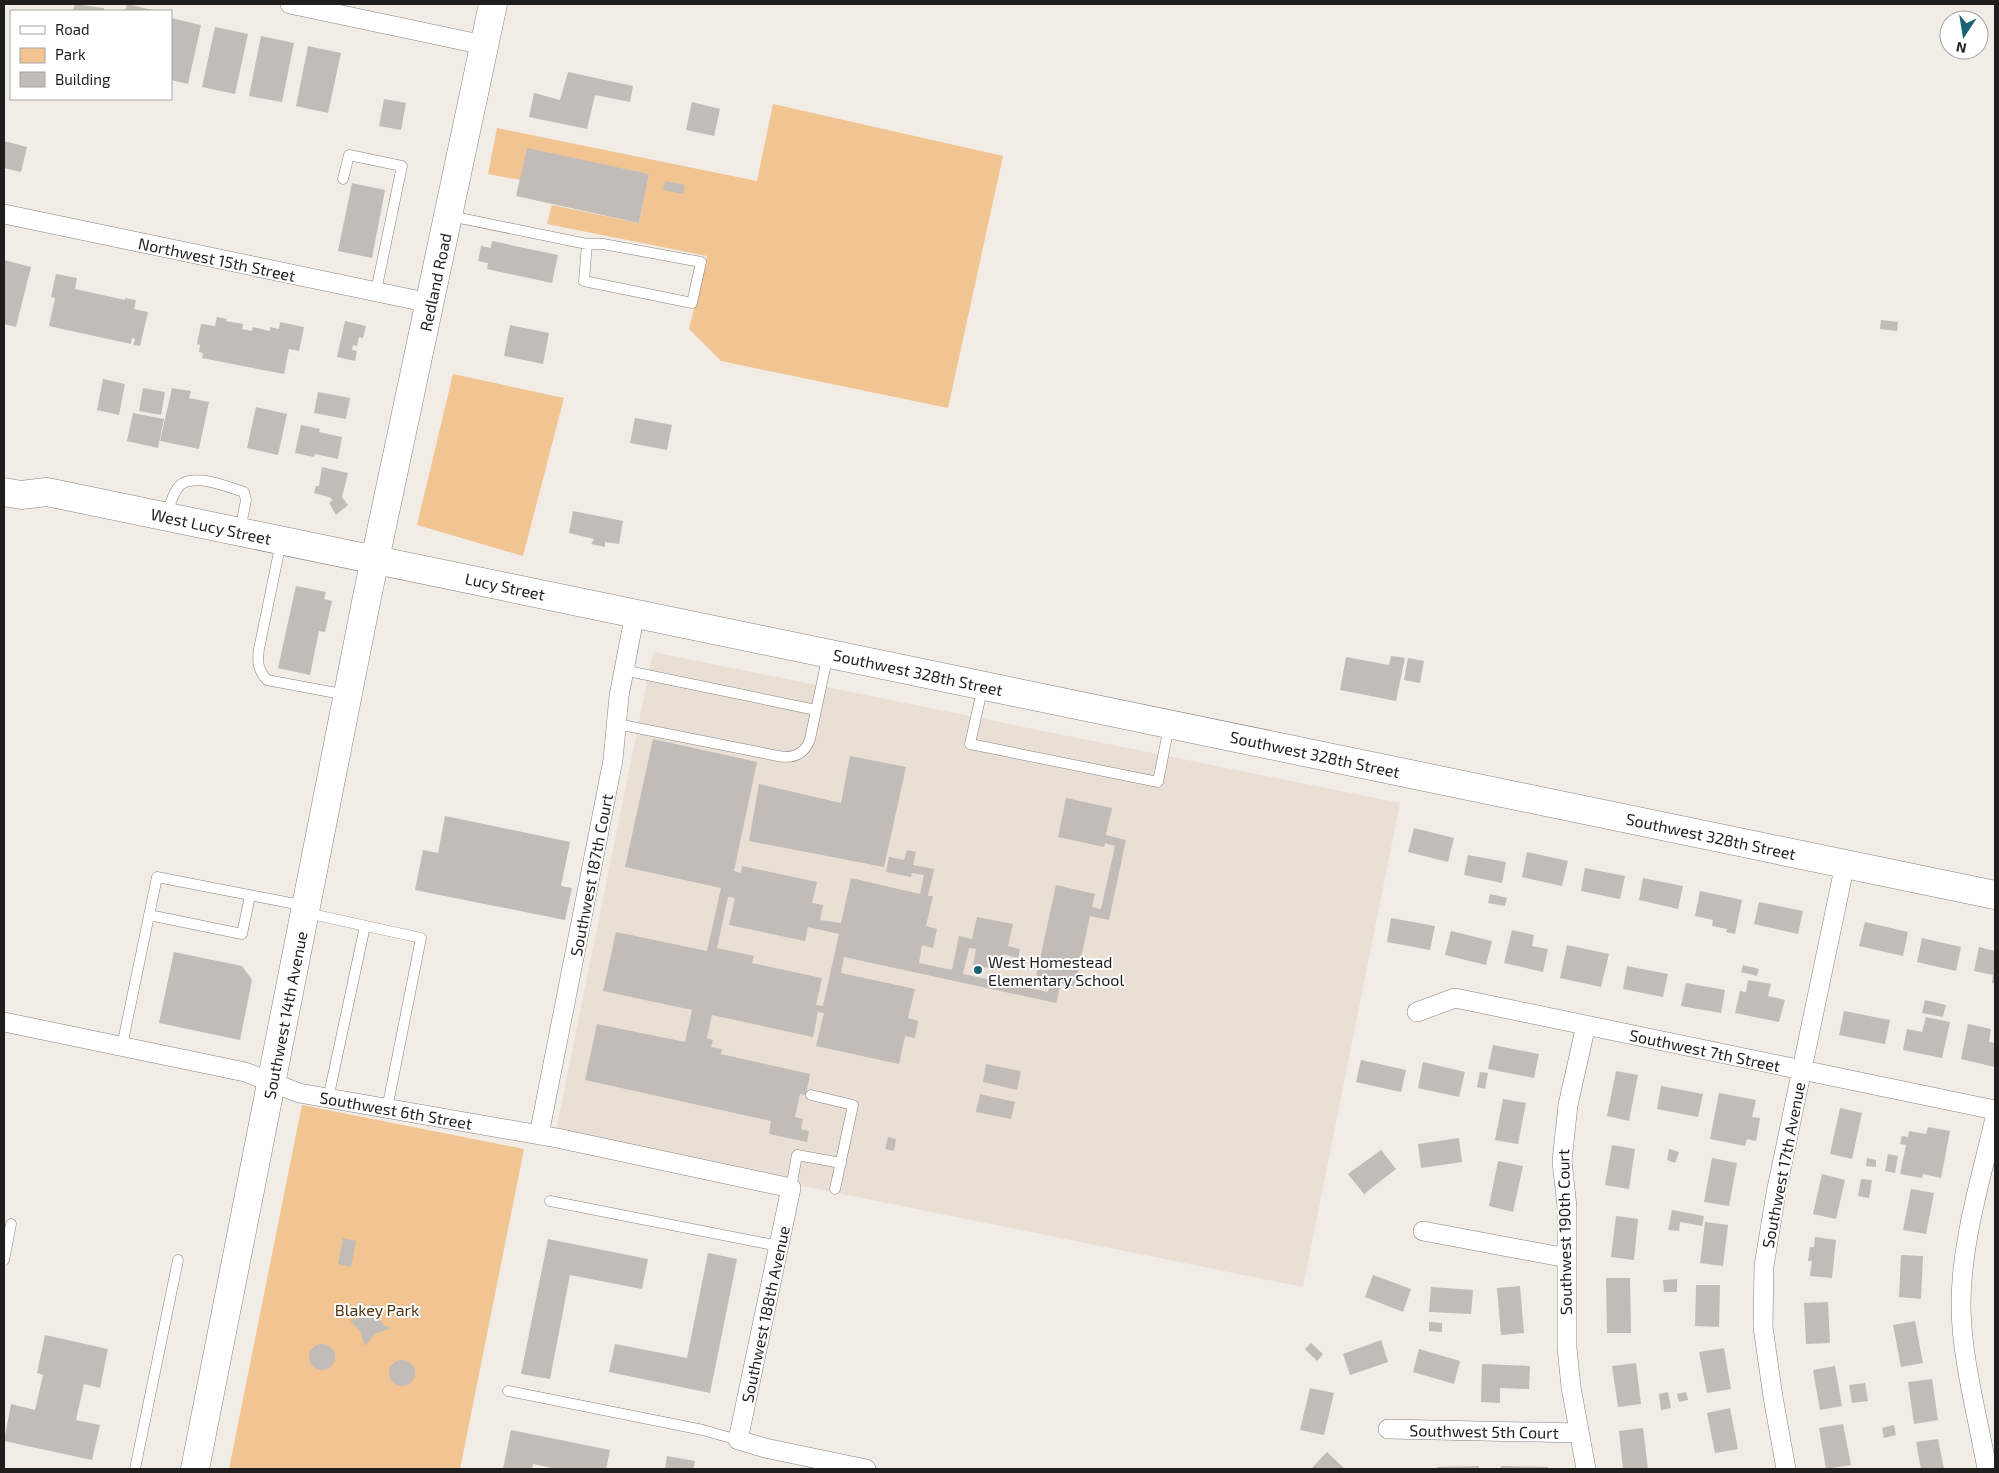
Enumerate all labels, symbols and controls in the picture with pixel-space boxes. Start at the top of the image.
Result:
legend [10,10,172,100]
north arrow [1939,10,1989,60]
text: Road [55,20,90,38]
text: N [1954,39,1968,58]
text: Park [55,45,86,63]
text: Building [55,70,111,88]
street label: Redland Road [415,231,455,333]
street label: Northwest 15th Street [137,233,297,285]
street label: West Lucy Street [149,504,273,548]
street label: Lucy Street [463,568,547,604]
street label: Southwest 328th Street [831,645,1005,699]
street label: Southwest 328th Street [1228,727,1402,781]
street label: Southwest 187th Court [566,792,616,958]
street label: Southwest 328th Street [1624,809,1798,863]
street label: Southwest 14th Avenue [259,930,311,1100]
place label: West Homestead Elementary School [988,952,1124,989]
marker: West Homestead Elementary School [972,964,984,976]
street label: Southwest 7th Street [1628,1025,1782,1075]
street label: Southwest 17th Avenue [1758,1080,1808,1250]
street label: Southwest 6th Street [318,1087,474,1133]
street label: Southwest 190th Court [1553,1149,1575,1315]
street label: Southwest 188th Avenue [737,1224,793,1404]
park label: Blakey Park [335,1300,419,1319]
street label: Southwest 5th Court [1409,1420,1559,1442]

